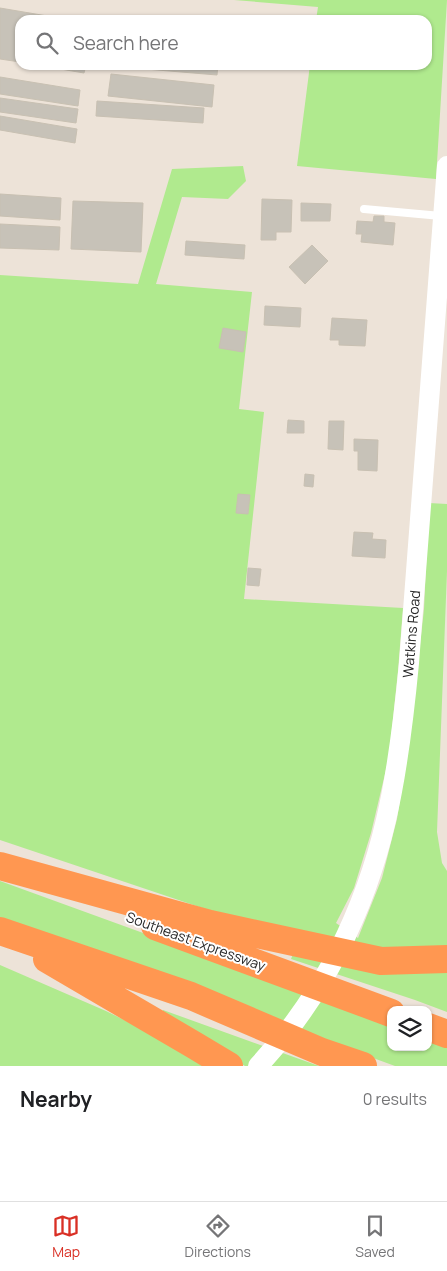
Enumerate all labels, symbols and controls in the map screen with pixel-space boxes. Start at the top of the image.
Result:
search box [15,15,432,70]
icon: search [33,29,61,57]
text: Search here [73,30,179,56]
street label: Watkins Road [398,589,424,679]
street label: Southeast Expressway [124,907,269,975]
map controls [387,1006,432,1051]
button: layers [387,1006,432,1051]
text: Nearby [20,1085,92,1113]
text: 0 results [363,1088,427,1110]
tab: Map [52,1212,80,1261]
tab: Directions [185,1212,251,1261]
tab: Saved [355,1212,395,1261]

